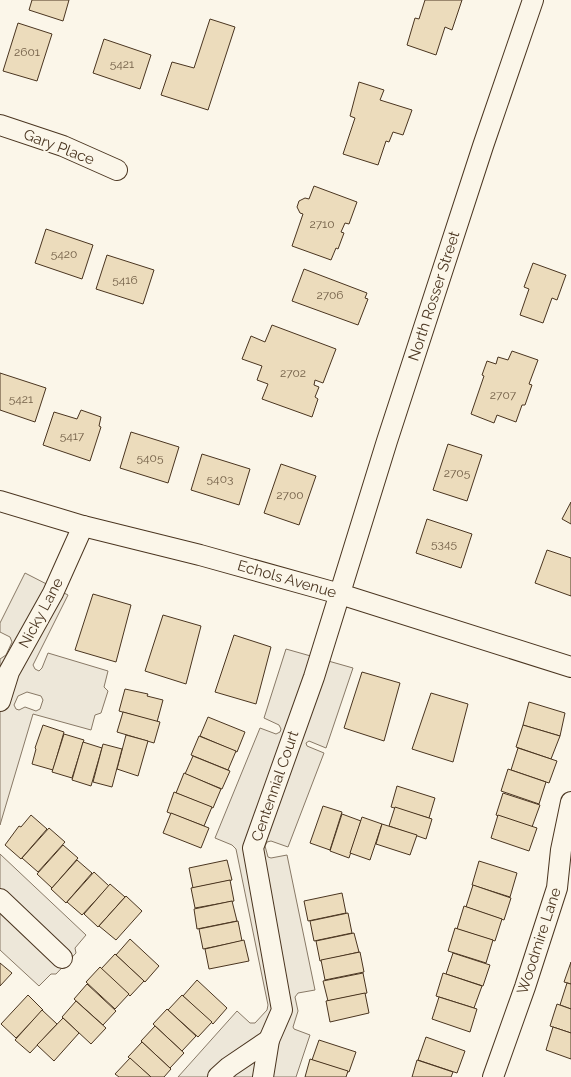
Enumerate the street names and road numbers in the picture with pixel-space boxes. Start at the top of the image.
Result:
street label: Gary Place [21,125,97,169]
street label: North Rosser Street [405,229,463,363]
street label: Echols Avenue [235,556,339,602]
street label: Nicky Lane [15,575,67,651]
street label: Centennial Court [248,728,302,844]
street label: Woodmire Lane [513,885,565,997]

